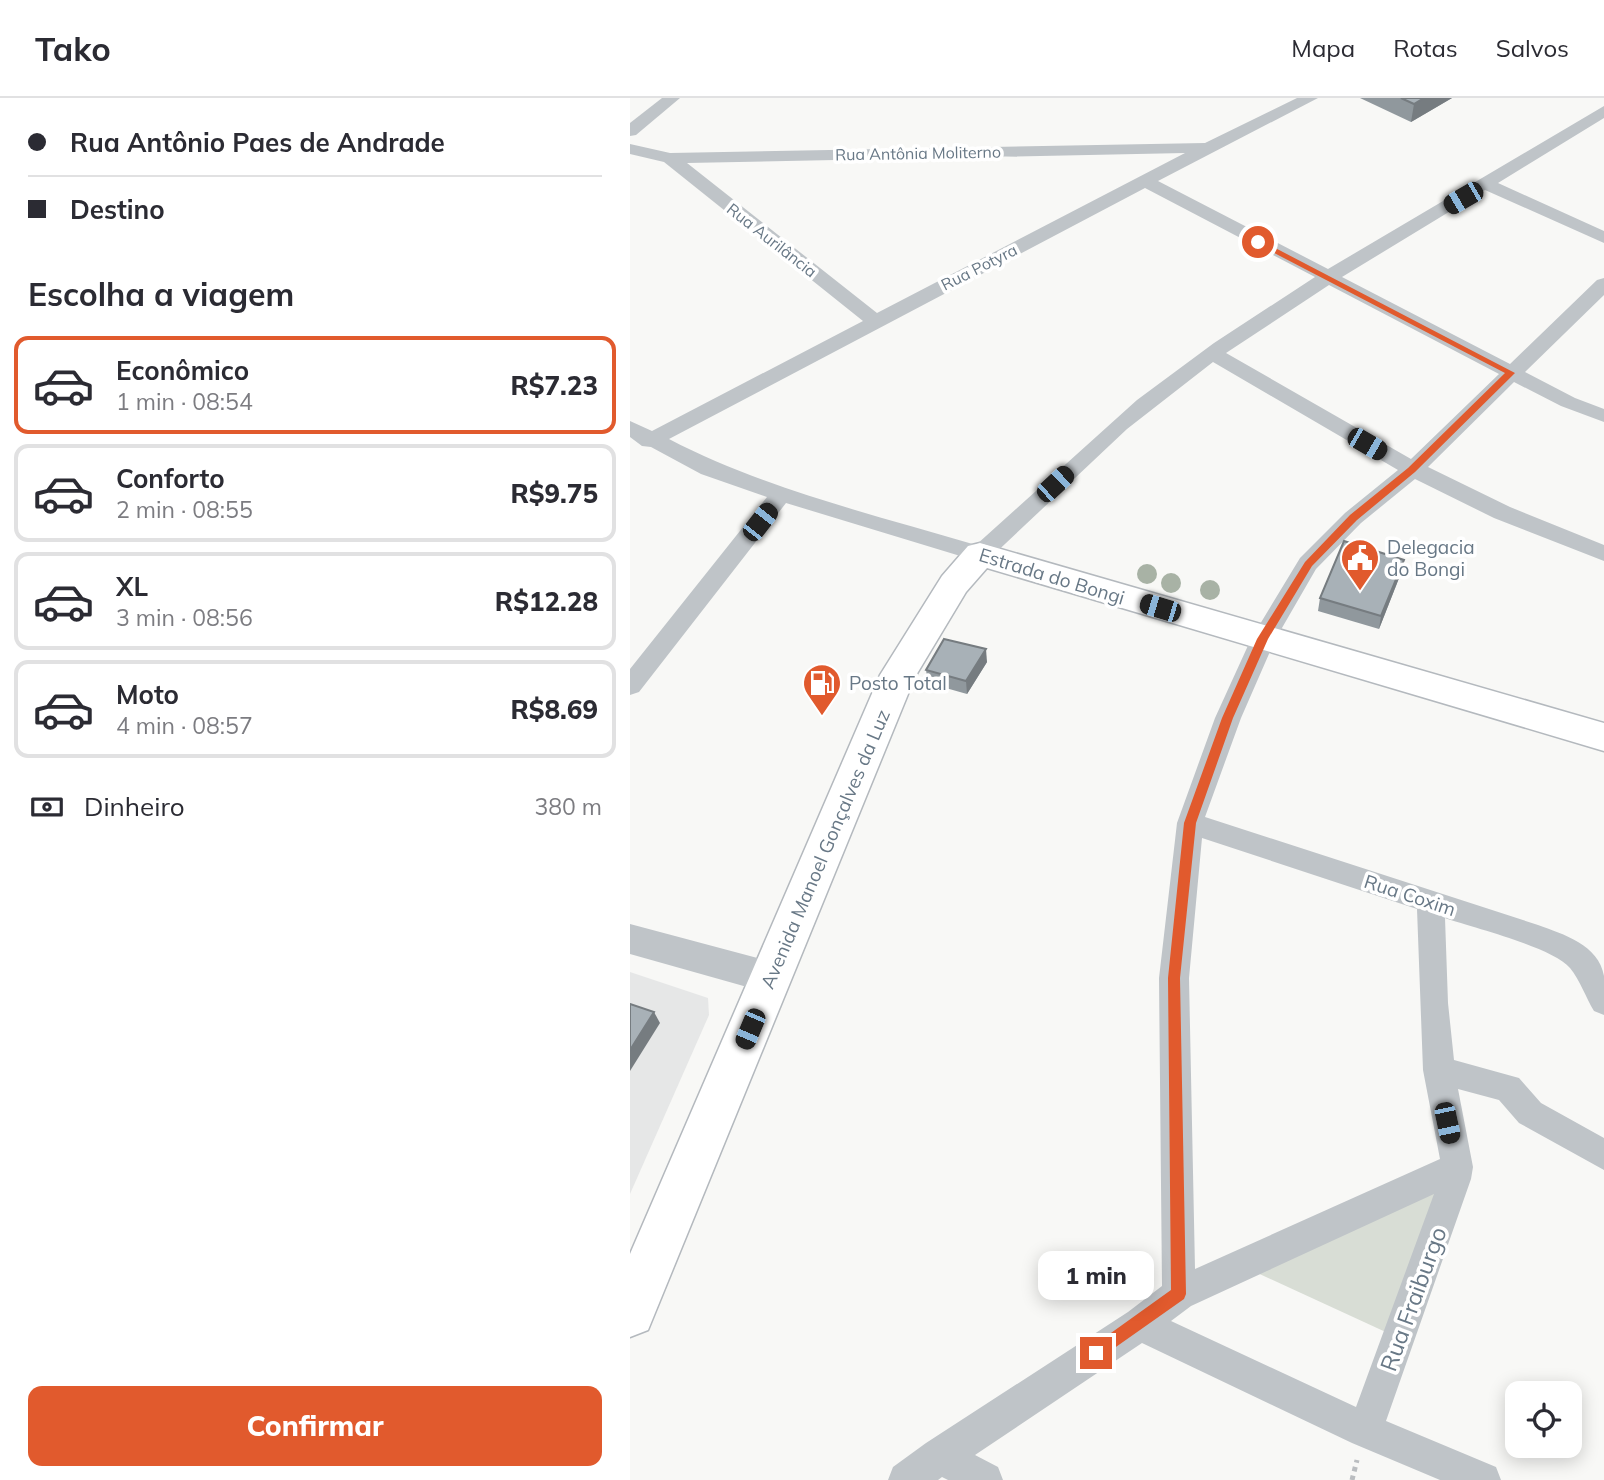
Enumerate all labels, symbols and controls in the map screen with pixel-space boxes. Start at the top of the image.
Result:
text: Tako [35,28,111,69]
text: Mapa [1291,33,1355,63]
text: Rotas [1393,33,1458,63]
text: Salvos [1496,33,1569,63]
text: Rua Antônio Paes de Andrade [70,126,445,159]
street label: Rua Antônia Moliterno [835,142,1001,164]
car [1440,178,1487,218]
text: Destino [70,193,165,226]
street label: Rua Aurilância [723,199,821,281]
route start [1242,226,1274,258]
street label: Rua Potyra [938,239,1020,295]
text: Escolha a viagem [28,274,294,314]
icon: car [32,354,95,417]
text: Econômico [116,354,249,387]
text: R$7.23 [510,369,598,402]
text: 1 min · 08:54 [116,387,253,416]
car [1344,424,1391,464]
icon: car [32,462,95,525]
text: Conforto [116,462,225,495]
car [1033,462,1078,506]
text: R$9.75 [510,477,598,510]
text: 2 min · 08:55 [116,495,253,524]
car [739,499,782,545]
place label: Delegacia do Bongi [1387,535,1475,581]
public building icon: Delegacia do Bongi [1339,537,1381,592]
street label: Estrada do Bongi [976,542,1128,610]
icon: car [32,570,95,633]
text: XL [116,570,148,603]
text: R$12.28 [495,585,598,618]
car [1137,592,1184,624]
text: 3 min · 08:56 [116,603,253,632]
fuel station icon: Posto Total [801,662,843,717]
place label: Posto Total [849,671,947,695]
icon: car [32,678,95,741]
text: Moto [116,678,179,711]
text: R$8.69 [510,693,598,726]
street label: Avenida Manoel Gonçalves da Luz [755,706,895,992]
text: 4 min · 08:57 [116,711,253,740]
icon: cash [28,788,66,826]
text: Dinheiro [84,790,185,823]
text: 380 m [534,792,602,821]
street label: Rua Coxim [1361,869,1459,921]
car [733,1006,768,1052]
car [1433,1100,1462,1146]
street label: Rua Fraiburgo [1373,1223,1453,1375]
callout: 1 min [1038,1252,1154,1300]
text: 1 min [1065,1261,1127,1290]
route end [1080,1337,1112,1369]
map controls [1505,1381,1582,1458]
button: locate [1505,1381,1582,1458]
button: Confirmar [28,1386,602,1466]

